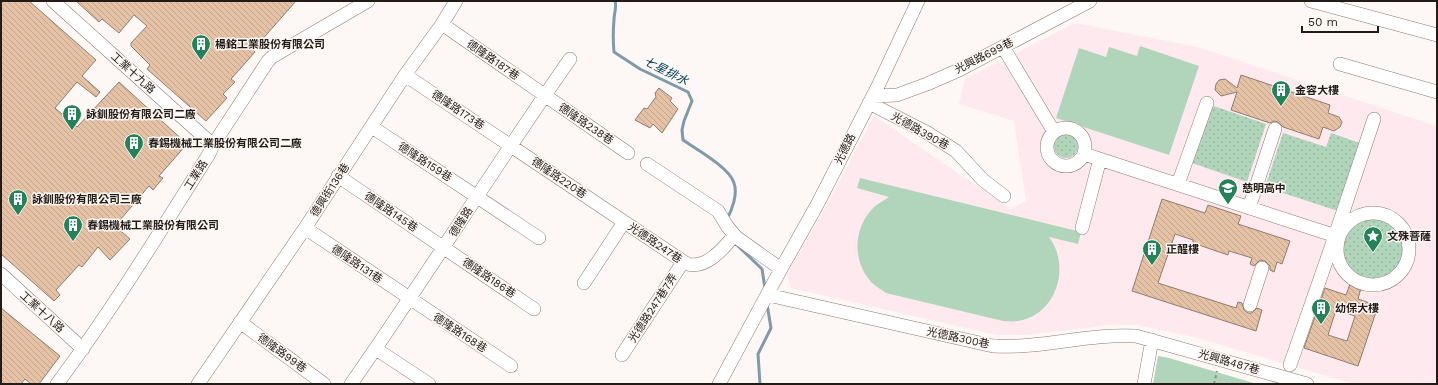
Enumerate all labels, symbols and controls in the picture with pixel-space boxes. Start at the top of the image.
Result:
scale bar [1302,8,1378,34]
text: 50 m [1308,15,1338,29]
building icon: 楊銘工業股份有限公司 [190,33,212,61]
street label: 光興路699巷 [952,36,1016,76]
street label: 德隆路187巷 [464,37,522,83]
place label: 楊銘工業股份有限公司 [215,38,325,51]
street label: 工業十九路 [108,50,158,96]
water label: 七星排水 [641,54,691,89]
building icon: 金容大樓 [1270,79,1292,107]
place label: 金容大樓 [1295,84,1339,97]
street label: 德隆路173巷 [429,88,487,132]
street label: 德隆路238巷 [556,101,616,147]
building icon: 詠釧股份有限公司二廠 [61,103,83,131]
place label: 詠釧股份有限公司二廠 [86,108,196,121]
street label: 光德路390巷 [889,110,951,152]
street label: 光德路 [832,131,858,167]
building icon: 春錫機械工業股份有限公司二廠 [123,132,145,160]
place label: 春錫機械工業股份有限公司二廠 [148,137,302,150]
street label: 德隆路159巷 [396,140,454,184]
street label: 德隆路220巷 [529,155,589,201]
street label: 工業路 [182,158,210,192]
street label: 德興街136巷 [308,161,352,219]
school or university icon: 慈明高中 [1217,177,1239,205]
place label: 慈明高中 [1242,182,1286,195]
building icon: 詠釧股份有限公司三廠 [7,188,29,216]
street label: 德隆路145巷 [362,189,420,235]
place label: 詠釧股份有限公司三廠 [32,193,142,206]
street label: 德隆路 [447,205,475,239]
building icon: 春錫機械工業股份有限公司 [62,214,84,242]
place label: 春錫機械工業股份有限公司 [87,219,219,232]
street label: 光德路247巷 [625,220,685,266]
place icon: 文殊菩薩 [1362,225,1384,253]
place label: 文殊菩薩 [1387,230,1431,243]
building icon: 正醒樓 [1141,238,1163,266]
street label: 德隆路131巷 [329,242,385,286]
place label: 正醒樓 [1166,243,1199,256]
street label: 德隆路186巷 [460,255,518,301]
street label: 光德路247巷7弄 [626,271,680,345]
street label: 工業十八路 [17,289,67,335]
building icon: 幼保大樓 [1310,297,1332,325]
place label: 幼保大樓 [1335,302,1379,315]
street label: 德隆路168巷 [431,311,489,355]
street label: 光德路300巷 [925,325,991,351]
street label: 德隆路99巷 [255,331,309,375]
street label: 光興路487巷 [1197,347,1261,377]

